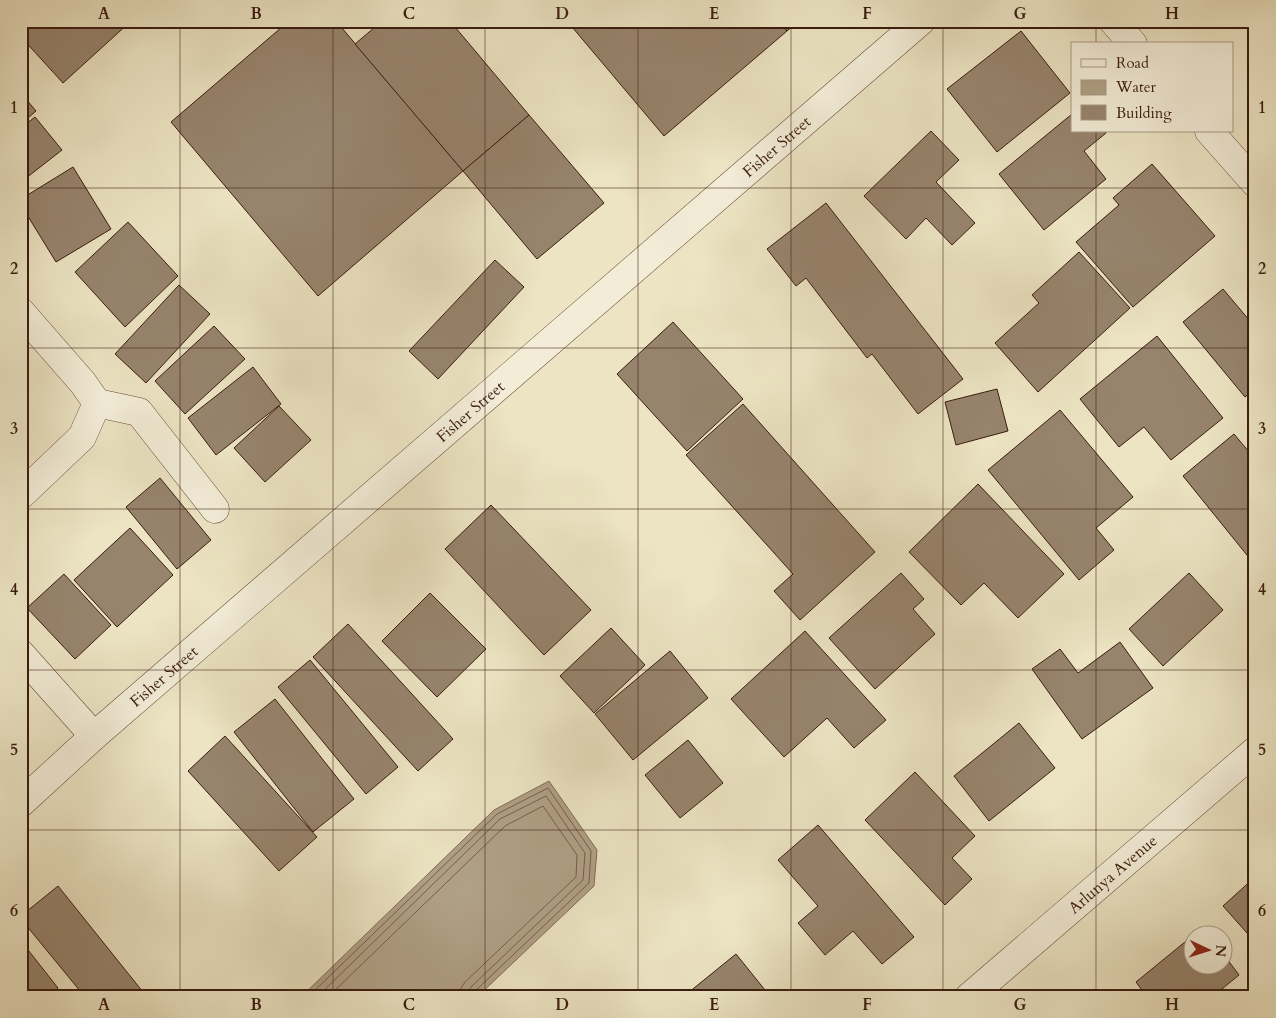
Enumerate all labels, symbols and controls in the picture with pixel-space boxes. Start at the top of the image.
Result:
text: A [98,3,110,25]
text: B [250,3,262,25]
text: C [403,3,415,25]
text: D [555,3,569,25]
text: E [709,3,719,25]
text: F [862,3,872,25]
text: G [1013,3,1027,25]
text: H [1165,3,1179,25]
legend [1071,42,1234,132]
text: Road [1116,53,1149,73]
text: Water [1115,77,1157,97]
text: 1 [10,97,18,119]
text: 1 [1258,97,1266,119]
text: Building [1116,103,1172,123]
street label: Fisher Street [738,111,816,183]
text: 2 [10,258,18,280]
text: 2 [1258,258,1266,280]
street label: Fisher Street [432,376,509,447]
text: 3 [10,418,18,440]
text: 3 [1258,418,1266,440]
text: 4 [10,579,18,601]
text: 4 [1258,579,1266,601]
street label: Fisher Street [125,641,203,712]
text: 5 [10,739,18,761]
text: 5 [1258,739,1266,761]
street label: Arlunya Avenue [1064,830,1162,919]
text: 6 [10,900,18,922]
text: 6 [1258,900,1266,922]
north arrow [1184,926,1234,976]
text: N [1211,944,1230,958]
text: A [98,994,110,1016]
text: B [250,994,262,1016]
text: C [403,994,415,1016]
text: D [555,994,569,1016]
text: E [709,994,719,1016]
text: F [862,994,872,1016]
text: G [1013,994,1027,1016]
text: H [1165,994,1179,1016]

